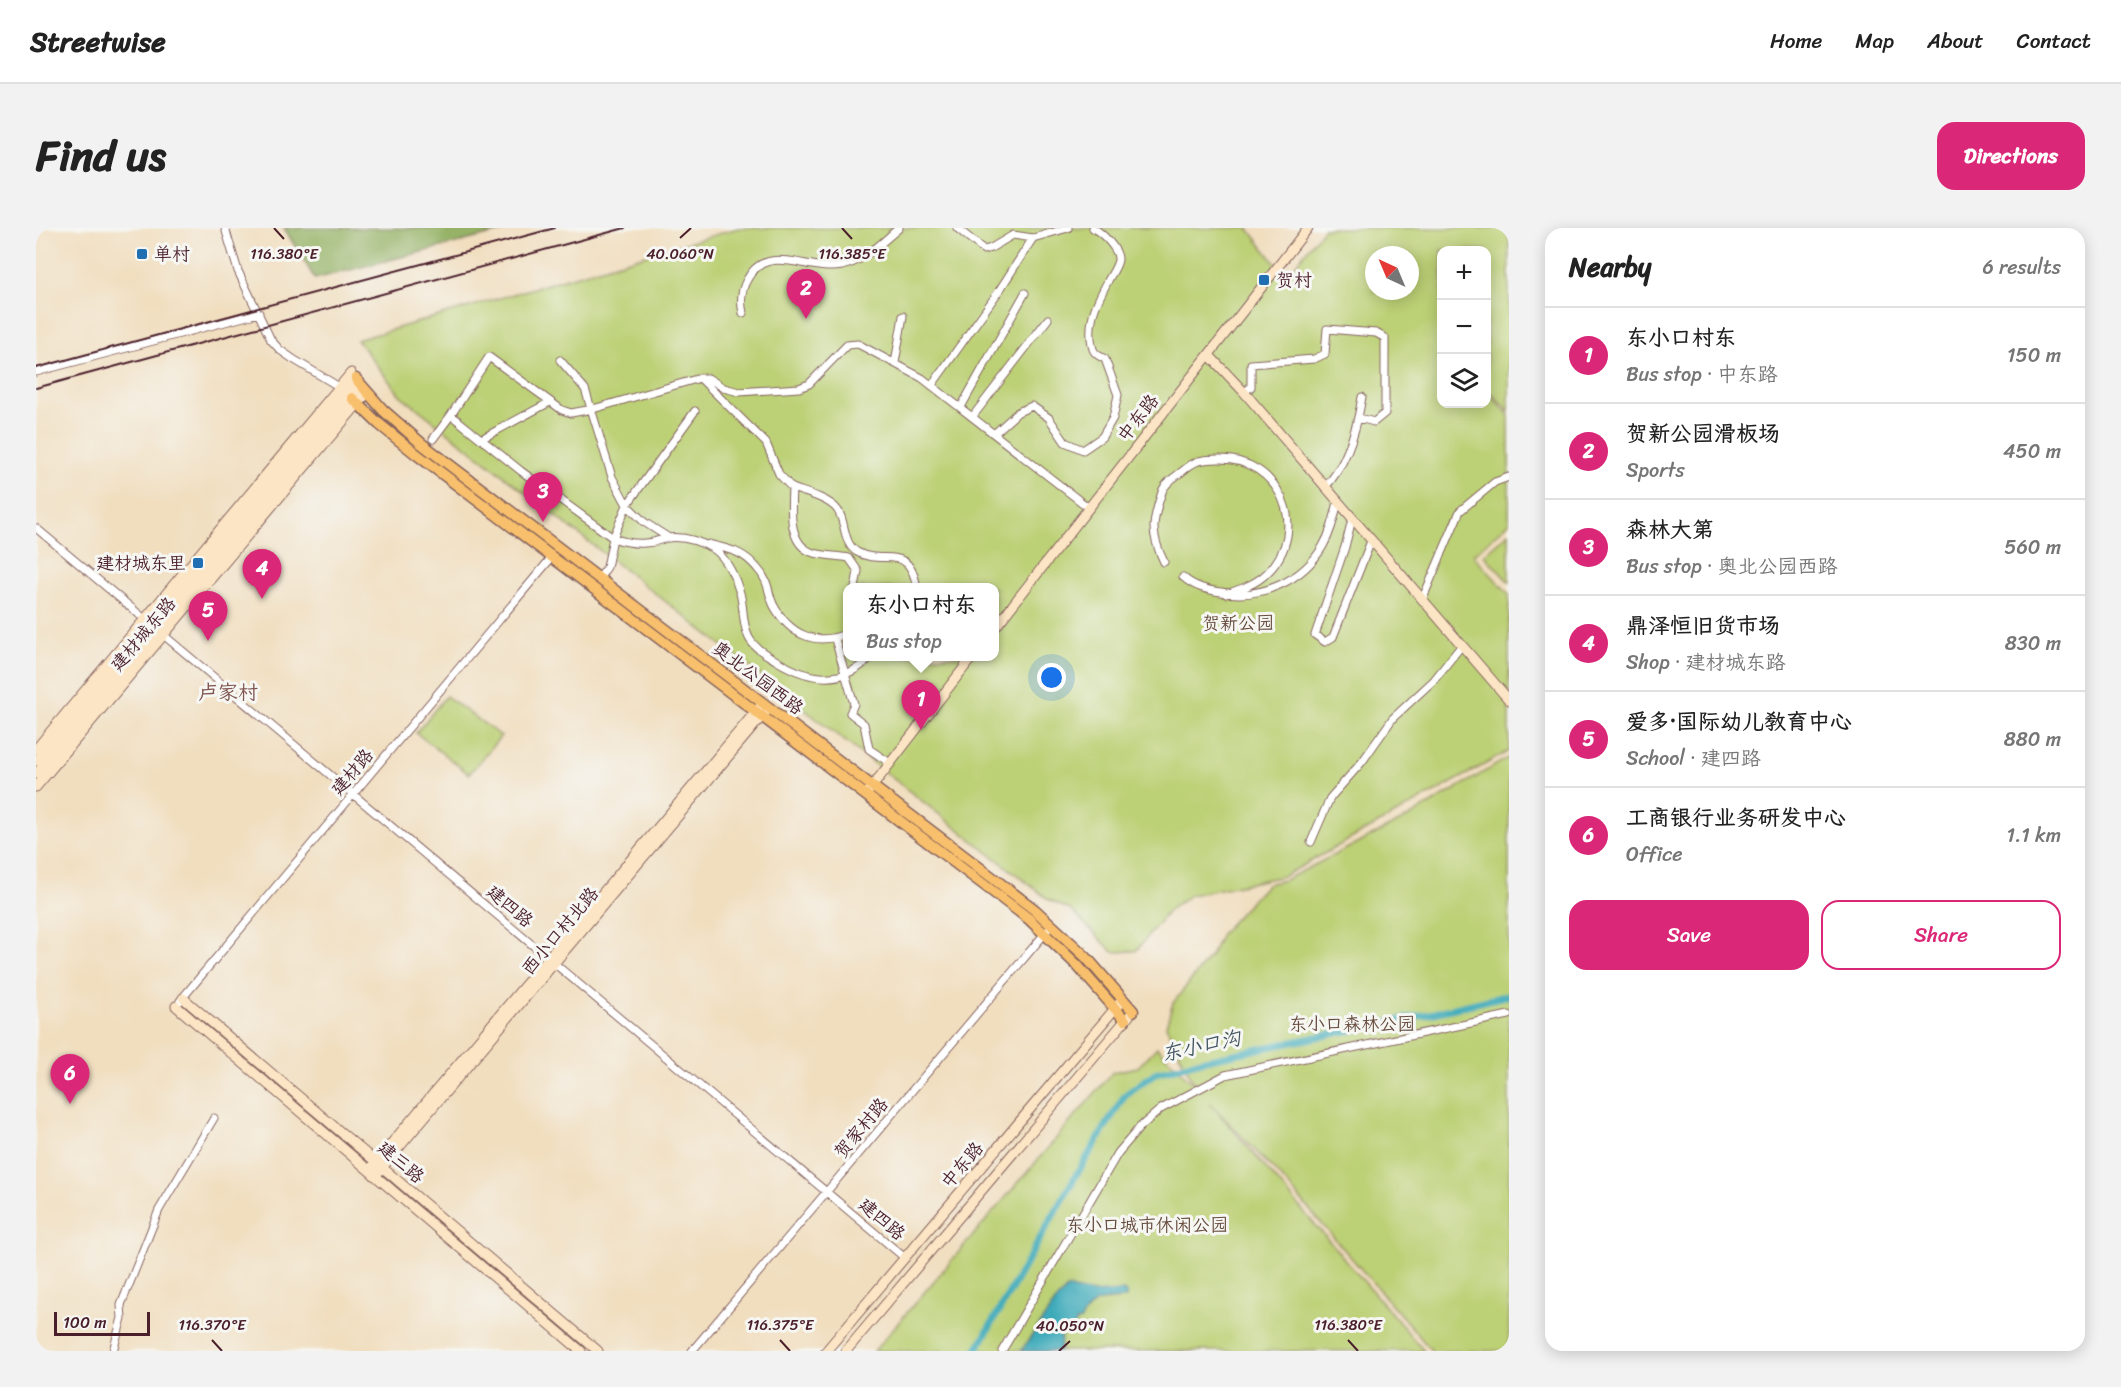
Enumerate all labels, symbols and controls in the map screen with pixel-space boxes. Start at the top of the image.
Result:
text: Streetwise [30,17,166,66]
text: Home [1770,22,1822,60]
text: Map [1855,22,1894,60]
text: About [1927,22,1984,60]
text: Contact [2017,22,2091,60]
text: Find us [36,119,166,193]
button: Directions [1937,122,2085,190]
place label: 单村 [154,238,190,270]
text: 116.380°E [250,241,319,267]
text: 40.060°N [646,241,714,267]
text: 116.385°E [818,241,887,267]
text: Nearby [1569,244,1651,290]
north arrow [1365,246,1419,300]
map controls [1437,246,1491,408]
button: + [1437,246,1491,300]
marker: 单村 [135,247,149,261]
text: 6 results [1982,250,2061,285]
place label: 贺村 [1276,264,1312,296]
pin: 2 [786,270,826,319]
marker: 贺村 [1257,273,1271,287]
button: − [1437,300,1491,354]
text: 东小口村东 [1626,318,1736,357]
text: 1 [1584,338,1593,373]
text: 150 m [2007,338,2061,373]
button: layers [1437,354,1491,408]
text: Bus stop · 中东路 [1626,357,1777,392]
street label: 中东路 [1109,387,1167,449]
text: 贺新公园滑板场 [1626,414,1780,453]
text: 2 [1583,434,1594,469]
text: 450 m [2003,434,2061,469]
text: Sports [1626,453,1685,488]
pin: 3 [524,472,562,522]
text: 森林大第 [1626,510,1714,549]
text: 3 [1583,530,1594,565]
text: 560 m [2004,530,2061,565]
place label: 建材城东里 [96,547,186,579]
text: Bus stop · 奥北公园西路 [1626,549,1837,584]
pin: 4 [242,550,282,599]
marker: 建材城东里 [191,556,205,570]
popup [843,583,999,661]
text: 东小口村东 [866,585,976,624]
street label: 建材城东路 [102,589,184,679]
pin: 5 [188,592,228,641]
text: 鼎泽恒旧货市场 [1626,606,1780,645]
park label: 贺新公园 [1202,607,1274,639]
text: Bus stop [866,624,942,659]
text: 4 [1582,626,1595,661]
text: 830 m [2005,626,2061,661]
street label: 奥北公园西路 [705,633,811,723]
text: Shop · 建材城东路 [1626,645,1786,680]
your location [1037,663,1066,692]
district label: 卢家村 [198,675,258,710]
pin: 1 [902,680,940,730]
text: 爱多·国际幼儿教育中心 [1626,702,1852,741]
text: 5 [1582,722,1595,757]
text: 880 m [2004,722,2061,757]
street label: 建材路 [322,741,382,803]
text: School · 建四路 [1626,741,1761,776]
text: 工商银行业务研发中心 [1626,798,1846,837]
text: 6 [1583,818,1594,853]
text: 1.1 km [2007,818,2061,853]
text: Office [1626,837,1682,872]
street label: 建四路 [479,876,541,936]
street label: 西小口村北路 [513,879,607,983]
button: Save [1569,900,1809,970]
button: Share [1821,900,2061,970]
park label: 东小口森林公园 [1289,1008,1415,1040]
water label: 东小口沟 [1158,1020,1246,1071]
pin: 6 [51,1054,90,1104]
street label: 贺家村路 [826,1090,896,1166]
street label: 建三路 [370,1132,432,1192]
street label: 中东路 [932,1134,992,1196]
street label: 建四路 [851,1189,913,1249]
park label: 东小口城市休闲公园 [1066,1209,1228,1241]
text: 100 m [63,1308,107,1337]
scale bar [54,1309,150,1336]
text: 116.370°E [179,1312,247,1338]
text: 116.375°E [747,1312,815,1338]
text: 116.380°E [1314,1312,1383,1338]
text: 40.050°N [1036,1313,1105,1339]

